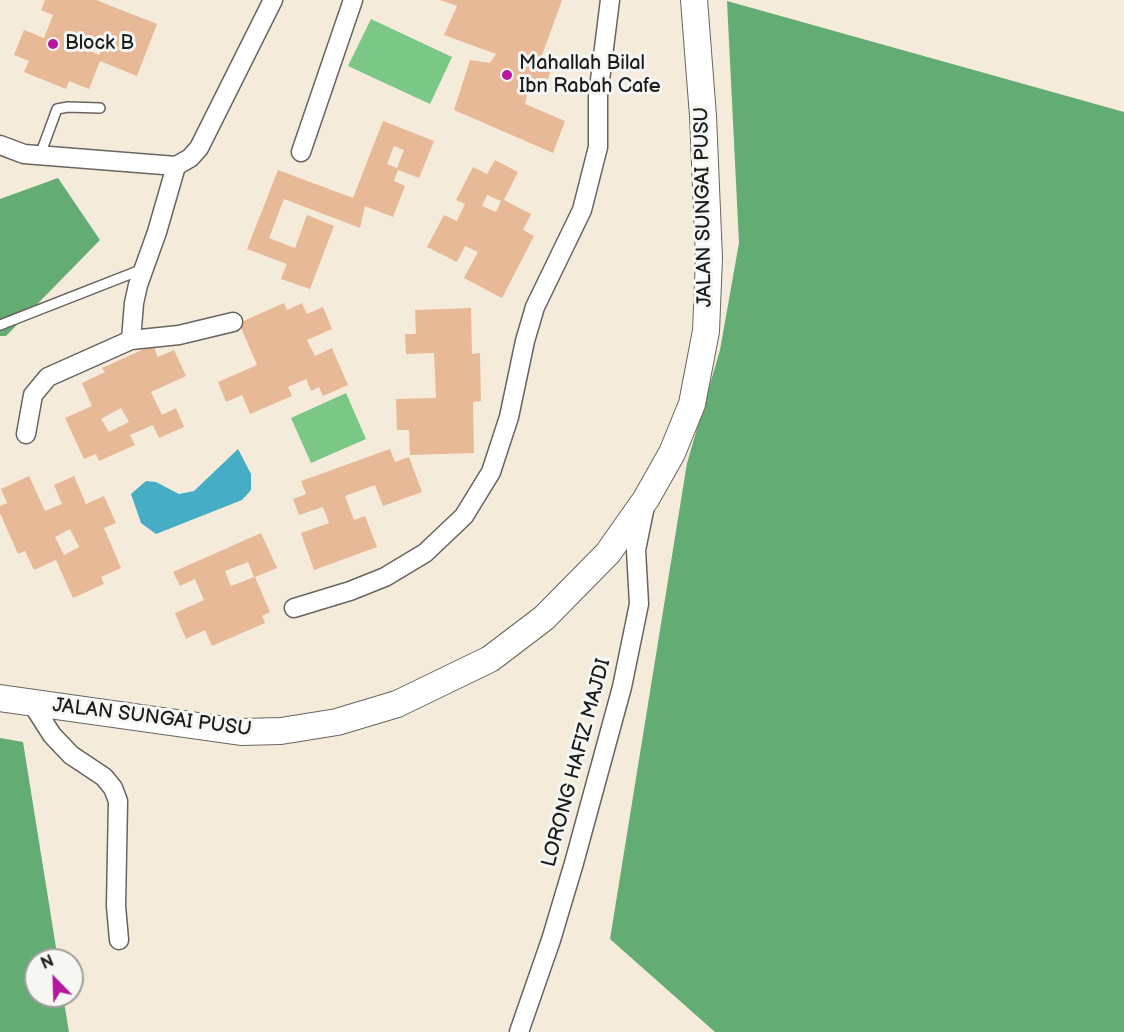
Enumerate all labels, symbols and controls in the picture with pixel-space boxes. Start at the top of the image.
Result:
place label: Block B [65,32,134,56]
marker: Block B [46,37,60,51]
place label: Mahallah Bilal Ibn Rabah Cafe [519,52,661,99]
marker: Mahallah Bilal Ibn Rabah Cafe [500,68,514,82]
street label: JALAN SUNGAI PUSU [690,107,718,307]
street label: LORONG HAFIZ MAJDI [538,656,616,870]
street label: JALAN SUNGAI PUSU [51,694,253,742]
north arrow [24,948,84,1008]
text: N [38,952,57,974]

